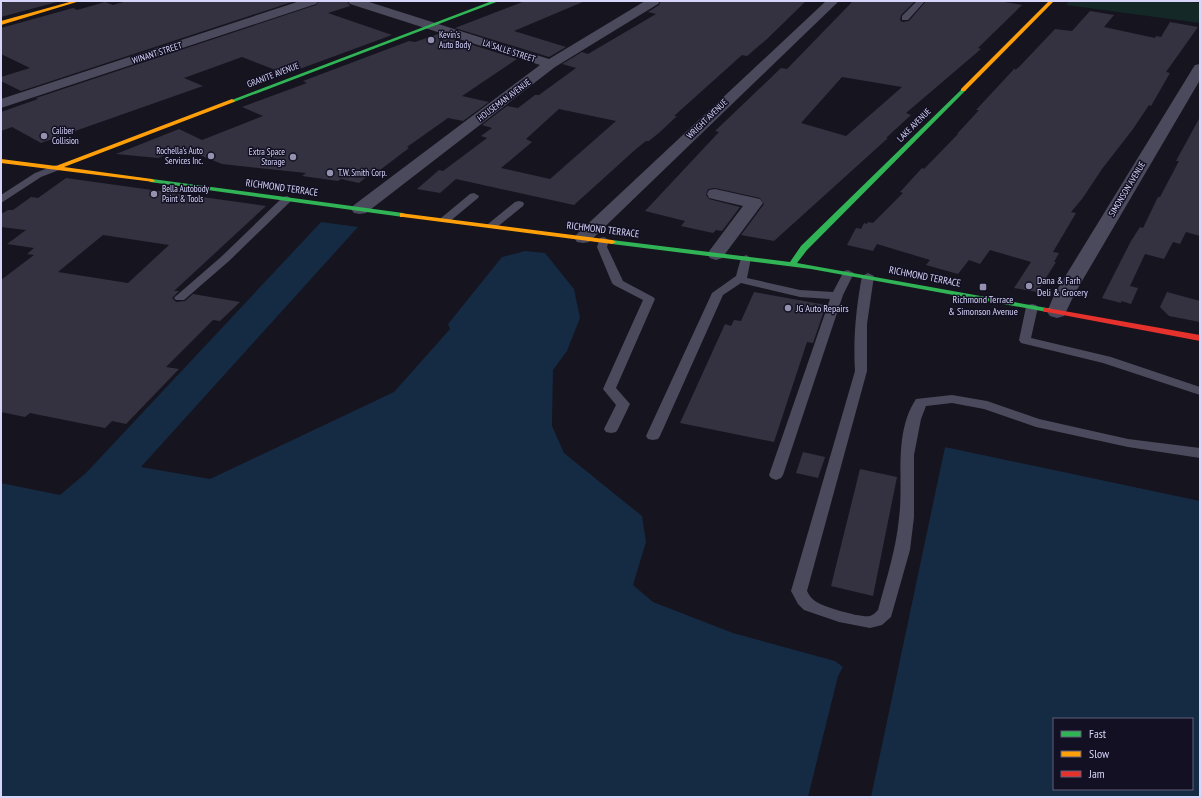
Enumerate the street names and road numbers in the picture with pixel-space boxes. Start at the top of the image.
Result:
street label: LA SALLE STREET [481,37,537,64]
street label: WINANT STREET [131,39,183,66]
street label: GRANITE AVENUE [245,60,300,89]
street label: HOUSEMAN AVENUE [475,76,533,123]
street label: WRIGHT AVENUE [684,96,729,141]
street label: LAKE AVENUE [894,105,933,144]
street label: SIMONSON AVENUE [1106,159,1147,218]
street label: RICHMOND TERRACE [245,176,319,199]
street label: RICHMOND TERRACE [566,219,640,240]
street label: RICHMOND TERRACE [888,263,962,290]

